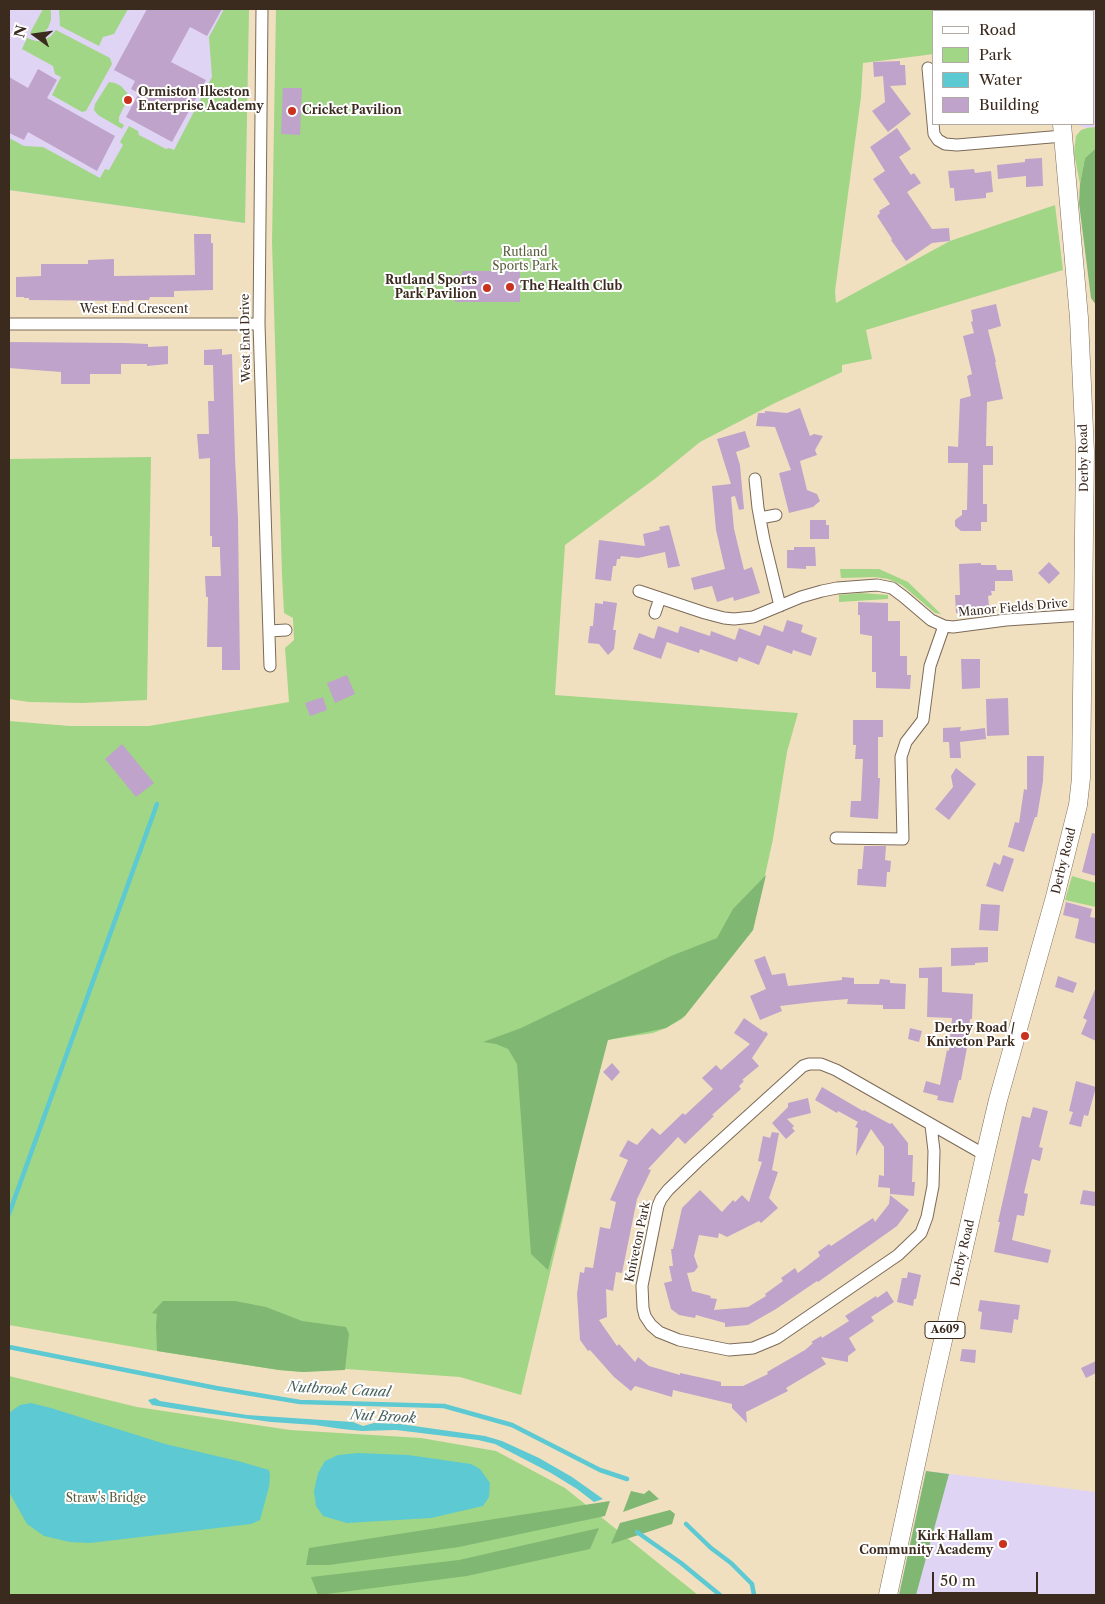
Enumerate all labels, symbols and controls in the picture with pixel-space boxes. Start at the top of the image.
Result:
north arrow [10,10,60,60]
legend [932,10,1095,125]
text: Road [979,20,1016,39]
text: N [10,23,31,39]
text: Park [979,45,1012,64]
text: Water [979,70,1022,89]
place label: Ormiston Ilkeston Enterprise Academy [138,86,264,114]
marker: Ormiston Ilkeston Enterprise Academy [122,94,134,106]
text: Building [979,95,1039,114]
place label: Cricket Pavilion [302,104,402,118]
marker: Cricket Pavilion [286,105,298,117]
park label: Rutland Sports Park [492,246,558,274]
place label: Rutland Sports Park Pavilion [385,274,477,302]
place label: The Health Club [520,280,622,294]
marker: The Health Club [504,281,516,293]
marker: Rutland Sports Park Pavilion [481,282,493,294]
street label: West End Drive [238,293,254,383]
street label: West End Crescent [80,303,188,317]
street label: Derby Road [1076,424,1092,492]
street label: Manor Fields Drive [958,596,1068,620]
street label: Derby Road [1049,826,1079,896]
place label: Derby Road / Kniveton Park [926,1022,1015,1050]
marker: Derby Road / Kniveton Park [1019,1030,1031,1042]
street label: Kniveton Park [622,1201,654,1283]
street label: Derby Road [948,1218,978,1288]
road number: A609 [925,1322,965,1338]
water label: Nutbrook Canal [287,1379,391,1401]
water label: Nut Brook [350,1407,416,1427]
park label: Straw's Bridge [66,1492,146,1506]
place label: Kirk Hallam Community Academy [859,1530,993,1558]
marker: Kirk Hallam Community Academy [997,1538,1009,1550]
scale bar [935,1562,1041,1594]
text: 50 m [940,1571,976,1590]

